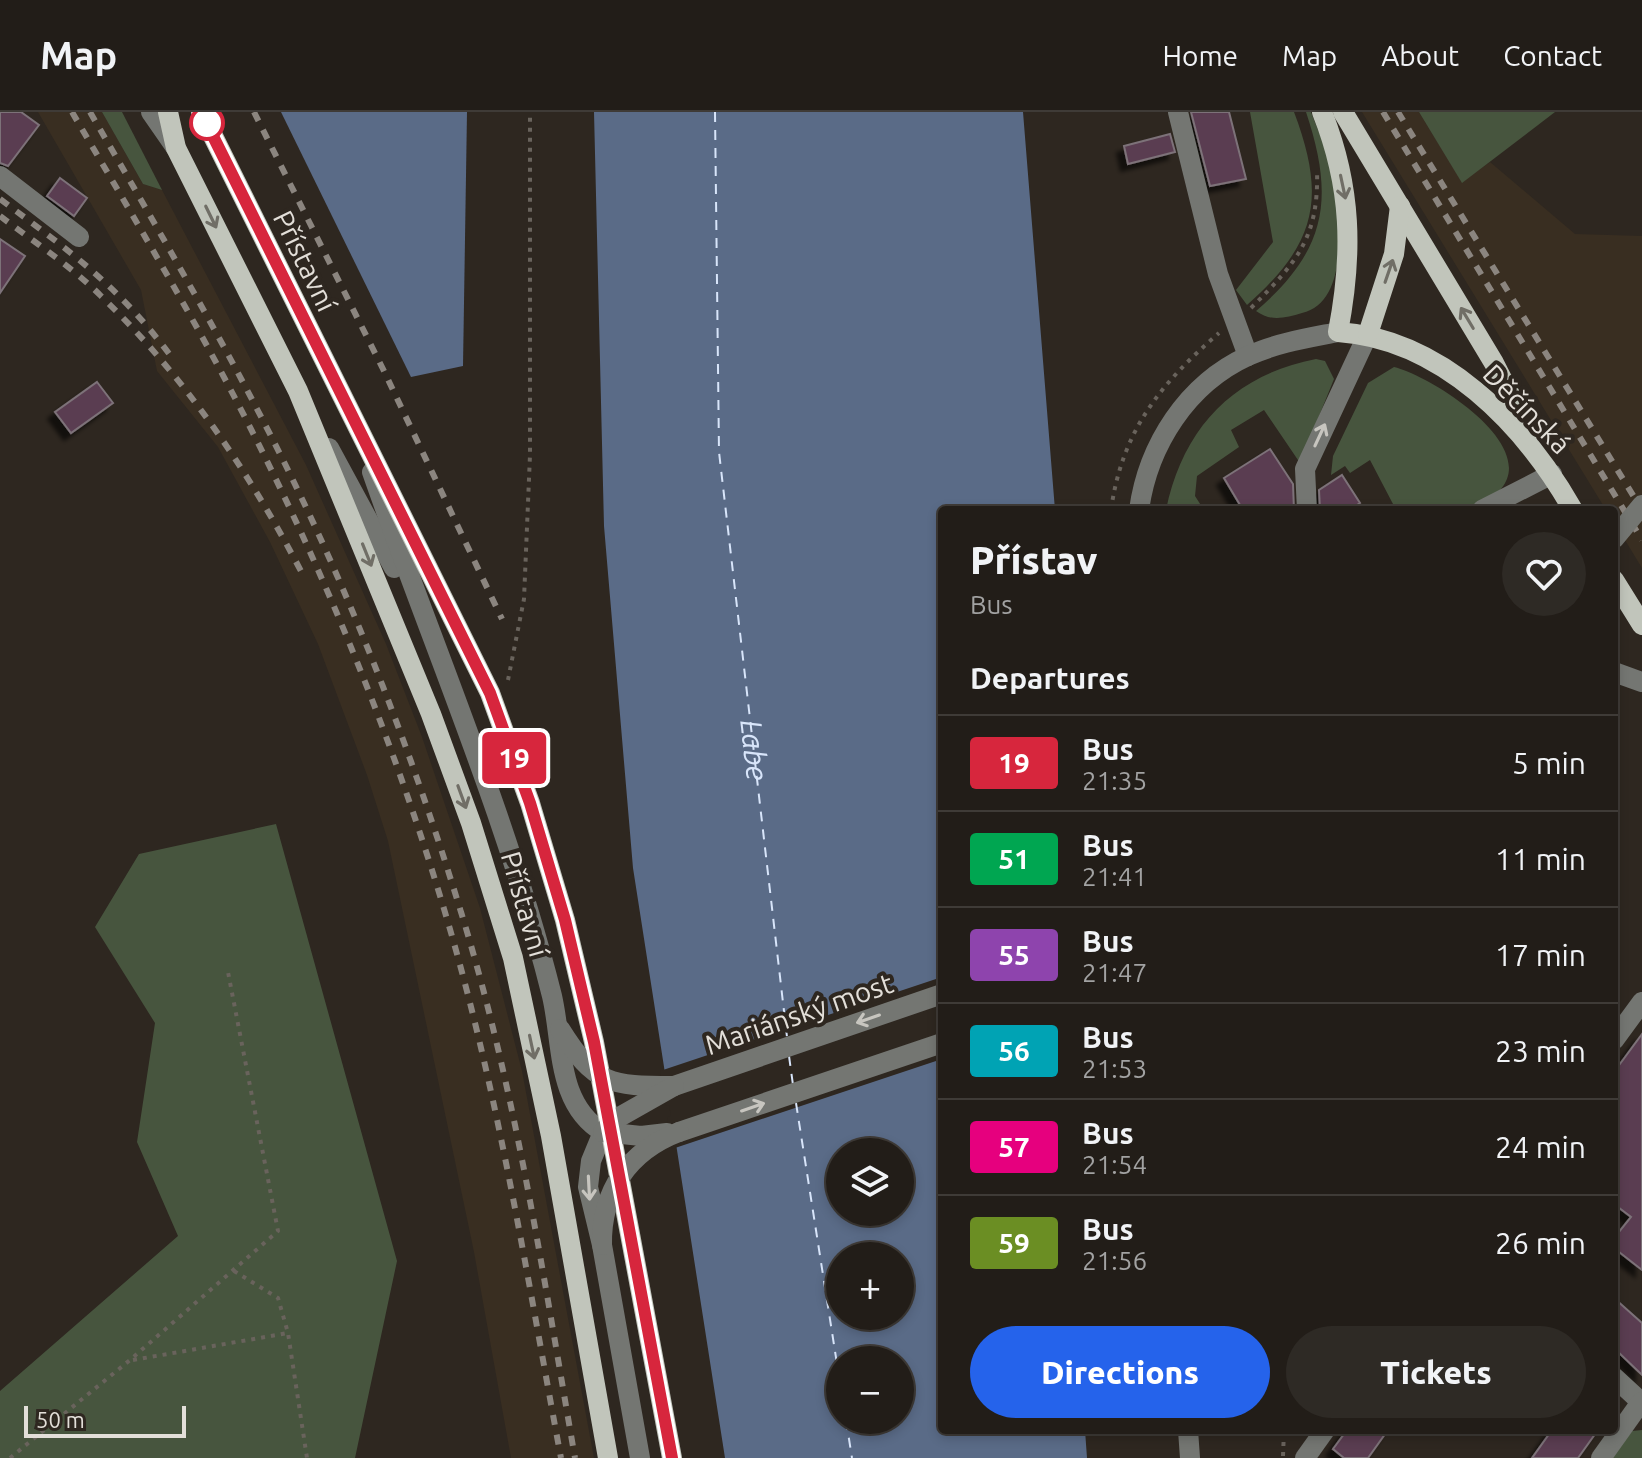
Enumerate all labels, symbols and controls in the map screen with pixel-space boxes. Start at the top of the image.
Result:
text: Map [40,34,117,76]
text: Home [1163,40,1238,71]
text: Map [1282,40,1337,71]
text: About [1381,40,1459,71]
text: Contact [1503,40,1602,71]
unlabelled marker [190,106,224,140]
one-way arrow [1336,174,1351,199]
one-way arrow [204,205,219,229]
street label: Přístavní [268,205,344,317]
one-way arrow [1382,259,1397,284]
one-way arrow [1459,307,1475,330]
street label: Děčínská [1477,358,1577,460]
one-way arrow [1313,424,1328,448]
button: heart [1502,532,1586,616]
text: Přístav [970,539,1097,581]
one-way arrow [361,542,375,567]
text: Bus [970,590,1013,619]
text: Departures [970,661,1130,695]
water label: Labe [734,717,775,782]
line badge: 19 [478,732,550,784]
text: Bus [1082,732,1134,766]
text: 19 [498,742,530,773]
text: 5 min [1512,746,1586,780]
text: 19 [998,747,1030,778]
text: 21:35 [1082,766,1147,795]
one-way arrow [456,784,470,809]
text: Bus [1082,828,1134,862]
text: 11 min [1495,842,1586,876]
text: 51 [998,843,1030,874]
street label: Přístavní [496,848,556,961]
text: 21:41 [1082,862,1147,891]
text: Bus [1082,924,1134,958]
text: 17 min [1495,938,1586,972]
text: 55 [998,939,1030,970]
text: 21:47 [1082,958,1147,987]
street label: Mariánský most [701,967,897,1060]
one-way arrow [856,1013,881,1028]
text: Bus [1082,1020,1134,1054]
one-way arrow [525,1034,540,1059]
text: 23 min [1495,1034,1586,1068]
text: 56 [998,1035,1030,1066]
text: 21:53 [1082,1054,1147,1083]
one-way arrow [740,1099,765,1114]
text: Bus [1082,1116,1134,1150]
text: 24 min [1495,1130,1586,1164]
text: 57 [998,1131,1030,1162]
map controls [826,1138,914,1434]
button: layers [826,1138,914,1226]
text: 21:54 [1082,1150,1147,1179]
one-way arrow [582,1174,597,1200]
text: Bus [1082,1212,1134,1246]
text: 26 min [1495,1226,1586,1260]
text: 59 [998,1227,1030,1258]
button: + [826,1242,914,1330]
text: 21:56 [1082,1246,1147,1275]
button: Directions [970,1326,1270,1418]
button: Tickets [1286,1326,1586,1418]
button: − [826,1346,914,1434]
scale bar [24,1402,186,1438]
text: 50 m [36,1407,85,1432]

